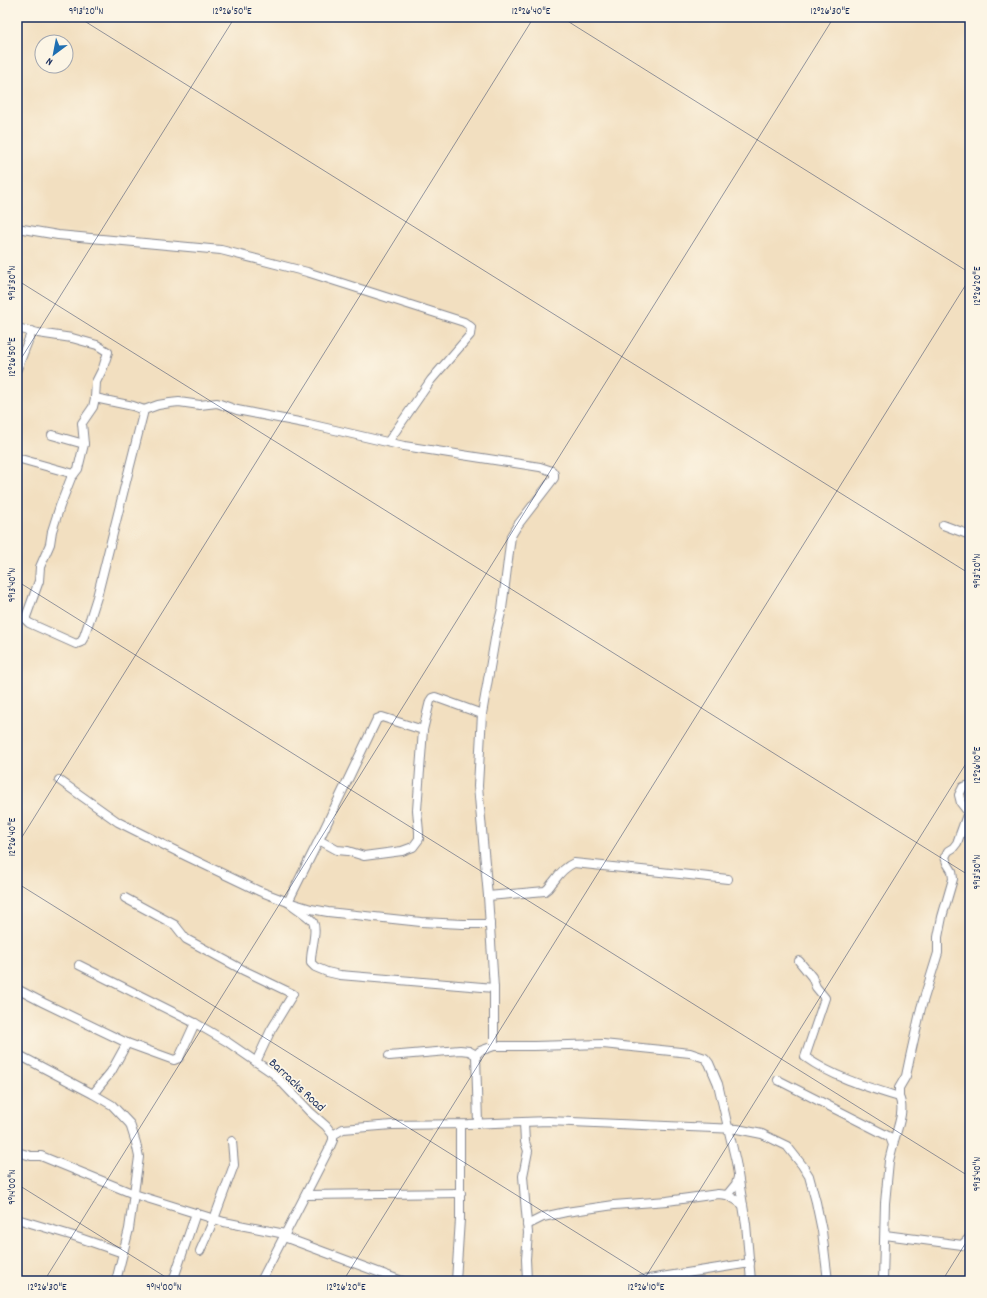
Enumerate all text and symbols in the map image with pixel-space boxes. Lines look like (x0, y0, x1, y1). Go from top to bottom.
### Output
text: 9°13'20"N (69, 5, 103, 19)
text: 12°26'50"E (212, 5, 252, 19)
text: 12°26'40"E (512, 5, 551, 19)
text: 12°26'30"E (811, 5, 850, 19)
north arrow (34, 34, 74, 74)
text: N (43, 52, 56, 69)
text: 9°13'30"N (6, 266, 20, 300)
text: 12°26'20"E (971, 266, 985, 305)
text: 12°26'50"E (6, 337, 20, 377)
text: 9°13'20"N (971, 554, 985, 588)
text: 9°13'40"N (6, 568, 20, 602)
text: 12°26'10"E (971, 746, 985, 783)
text: 12°26'40"E (6, 817, 20, 856)
text: 9°13'30"N (971, 855, 985, 889)
street label: Barracks Road (264, 1055, 329, 1117)
text: 9°13'40"N (971, 1157, 985, 1191)
text: 9°14'00"N (6, 1169, 20, 1205)
text: 12°26'30"E (28, 1281, 67, 1295)
text: 9°14'00"N (146, 1281, 182, 1295)
text: 12°26'20"E (327, 1281, 366, 1295)
text: 12°26'10"E (628, 1281, 665, 1295)

